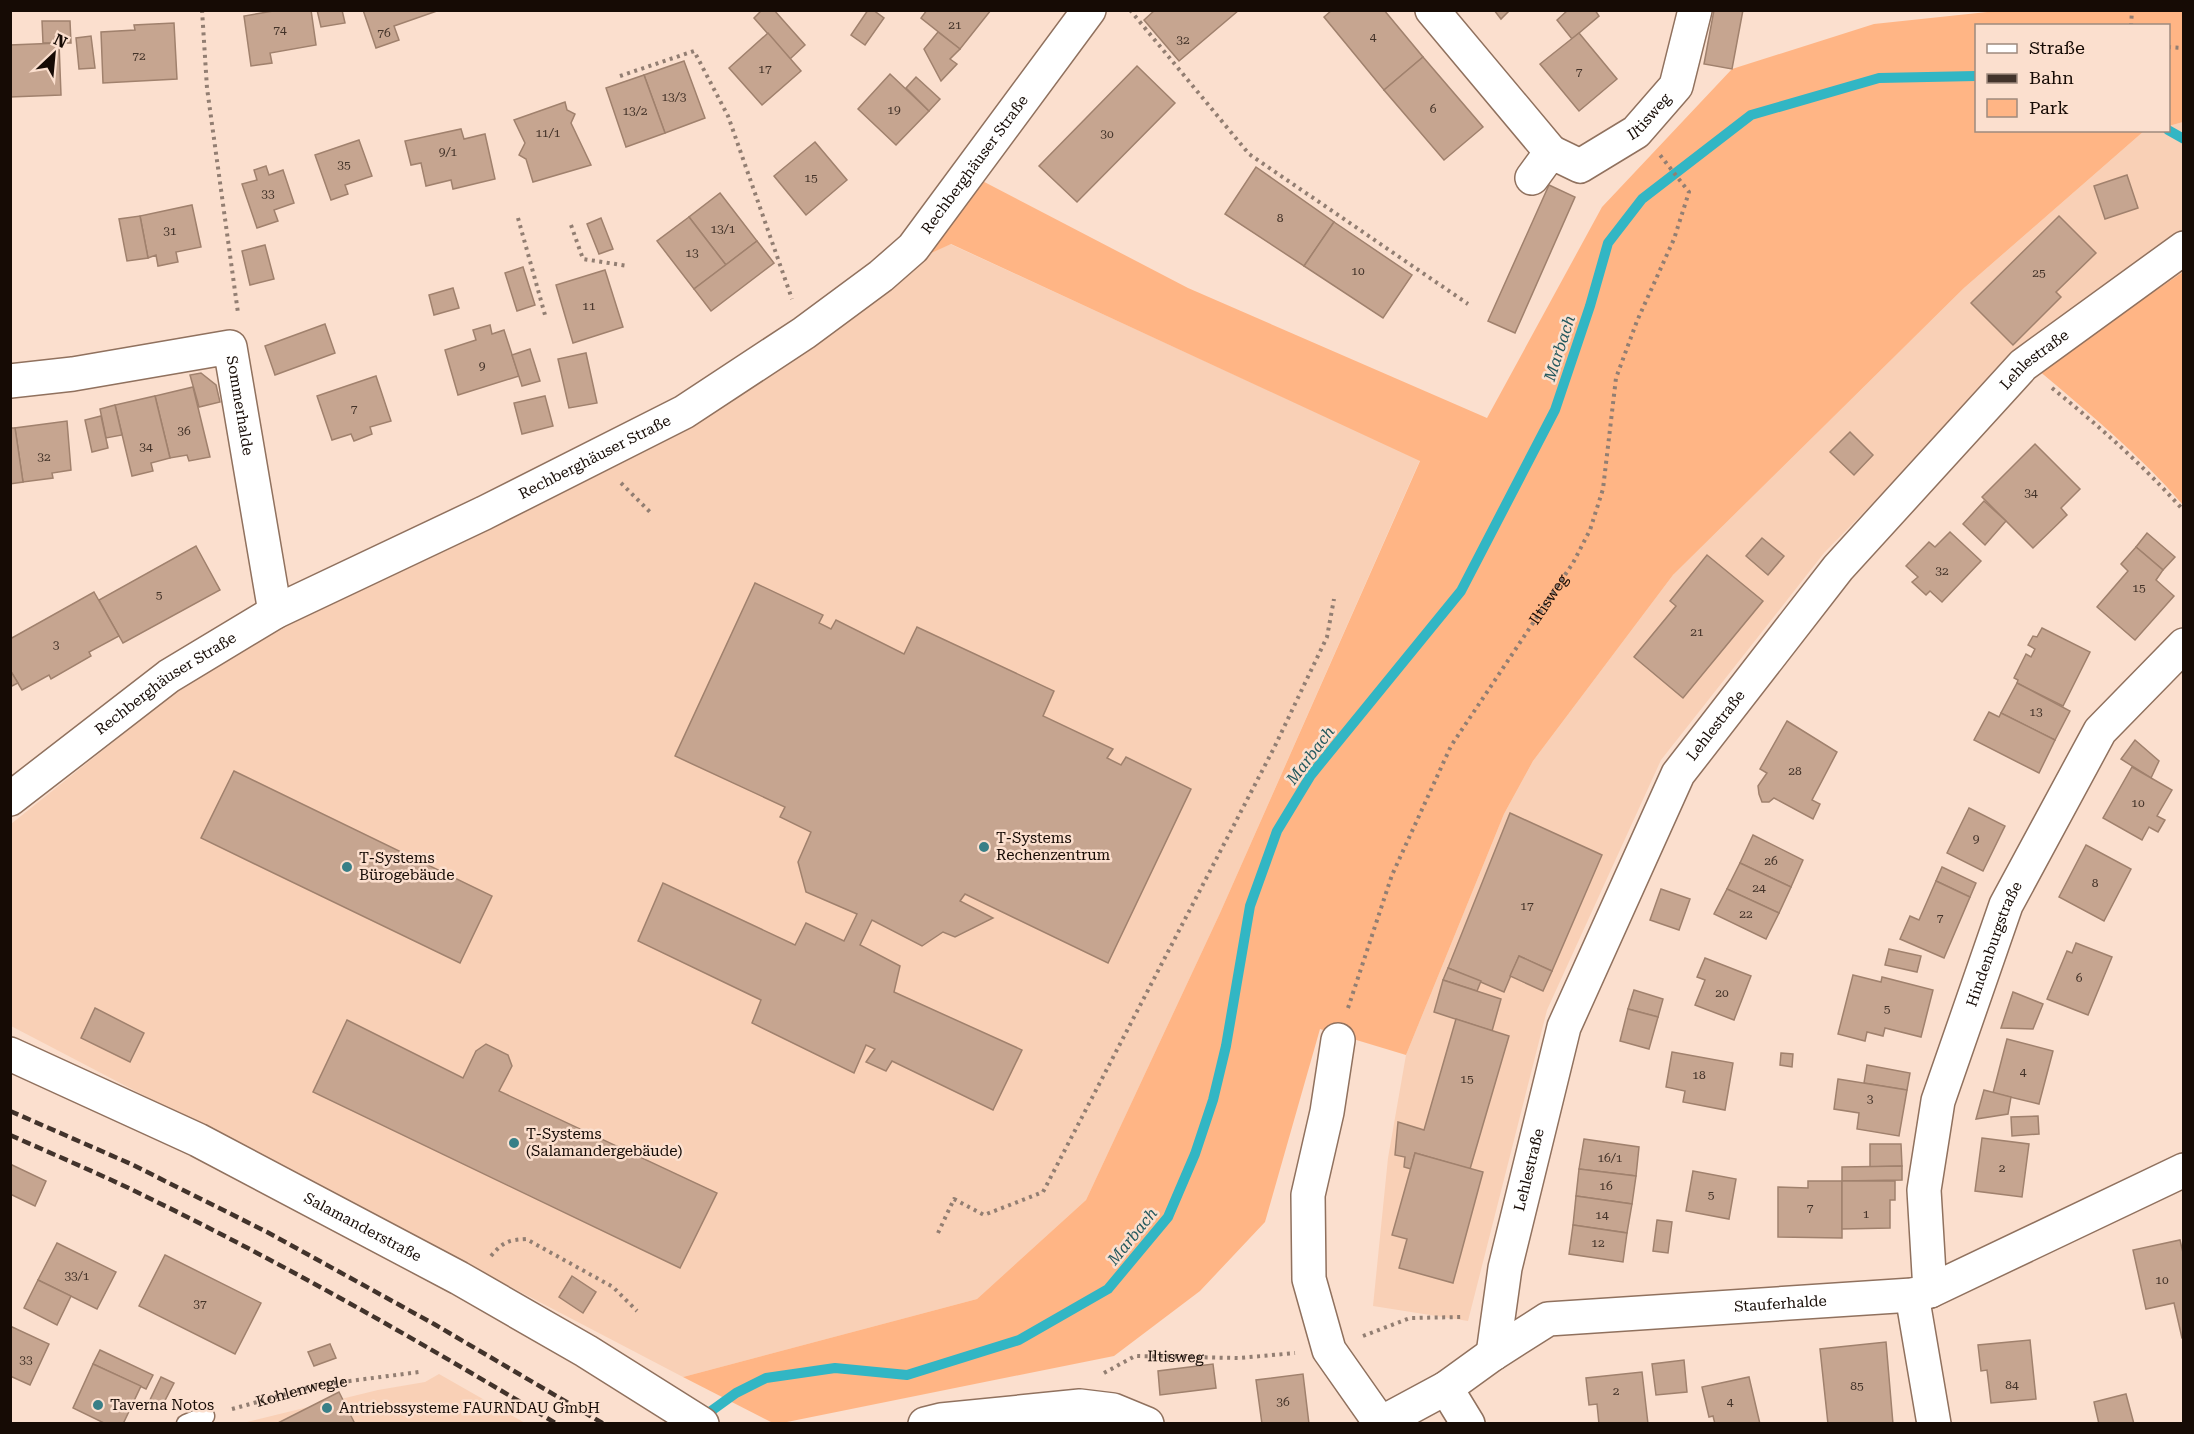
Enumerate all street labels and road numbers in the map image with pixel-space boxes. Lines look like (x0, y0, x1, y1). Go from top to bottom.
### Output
street label: Iltisweg (1624, 89, 1675, 144)
street label: Rechberghäuser Straße (918, 92, 1032, 237)
street label: Lehlestraße (1996, 326, 2072, 393)
street label: Sommerhalde (223, 354, 257, 457)
street label: Rechberghäuser Straße (516, 411, 674, 503)
street label: Iltisweg (1525, 571, 1572, 628)
street label: Rechberghäuser Straße (92, 629, 240, 739)
street label: Lehlestraße (1683, 687, 1749, 764)
street label: Hindenburgstraße (1962, 878, 2026, 1009)
street label: Lehlestraße (1510, 1127, 1548, 1213)
street label: Salamanderstraße (301, 1189, 425, 1266)
street label: Stauferhalde (1734, 1292, 1827, 1316)
street label: Iltisweg (1147, 1347, 1205, 1366)
street label: Kohlenwegle (254, 1372, 348, 1411)

